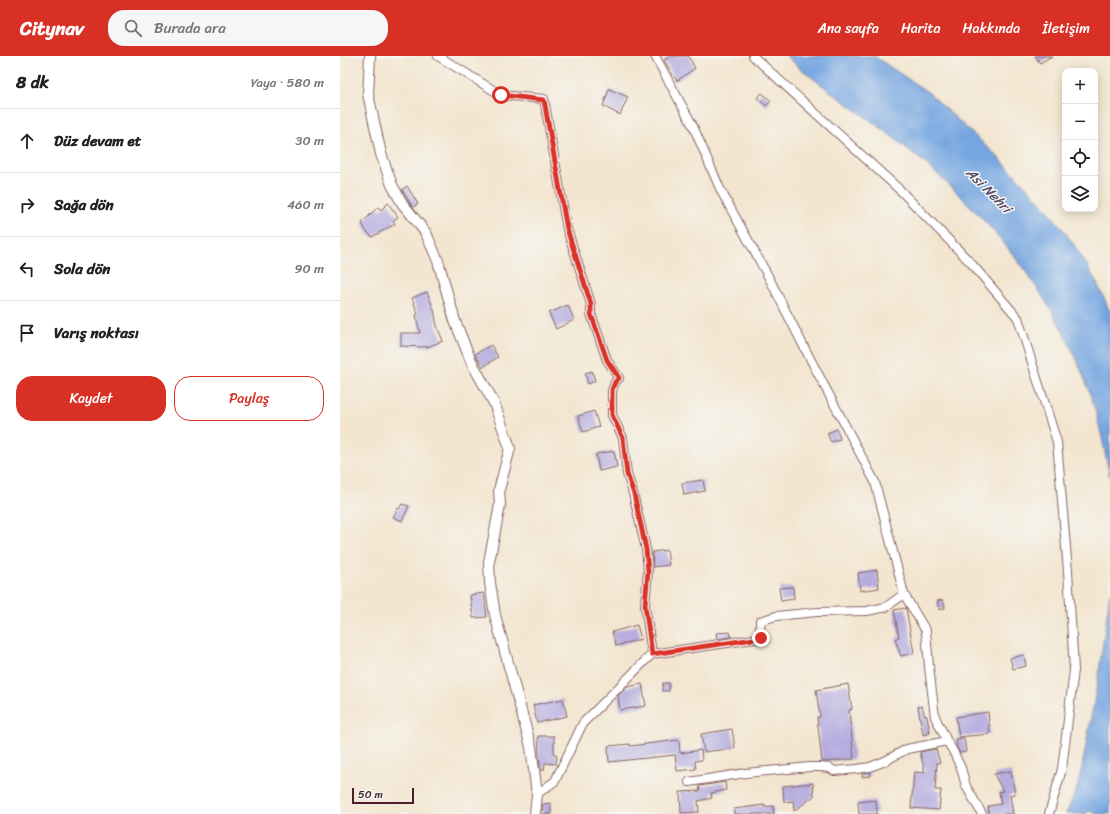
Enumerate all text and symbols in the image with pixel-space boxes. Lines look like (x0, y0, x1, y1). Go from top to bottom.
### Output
search box (108, 10, 388, 46)
text: Citynav (20, 12, 84, 45)
text: Burada ara (154, 15, 226, 41)
text: Ana sayfa (818, 16, 879, 41)
text: Harita (901, 16, 941, 41)
text: Hakkında (963, 16, 1020, 41)
text: İletişim (1042, 16, 1090, 41)
icon: search (122, 17, 144, 39)
text: 8 dk (16, 67, 49, 97)
map controls (1062, 68, 1098, 212)
button: + (1062, 68, 1098, 104)
text: Yaya · 580 m (251, 71, 324, 94)
route start (492, 86, 510, 104)
button: − (1062, 104, 1098, 140)
text: Düz devam et (54, 128, 141, 154)
text: 30 m (295, 129, 324, 152)
icon: ahead (16, 130, 38, 152)
button: locate (1062, 140, 1098, 176)
water label: Asi Nehri (959, 161, 1020, 222)
button: layers (1062, 176, 1098, 212)
text: Sağa dön (54, 192, 114, 218)
text: 460 m (287, 193, 324, 216)
icon: right (16, 194, 38, 216)
text: Sola dön (54, 256, 110, 282)
text: 90 m (294, 257, 324, 280)
icon: left (16, 258, 38, 280)
text: Varış noktası (54, 320, 139, 346)
icon: arrive (16, 322, 38, 344)
button: Kaydet (16, 376, 166, 421)
button: Paylaş (174, 376, 324, 421)
route end (752, 629, 770, 647)
text: 50 m (358, 785, 383, 804)
scale bar (352, 786, 414, 805)

